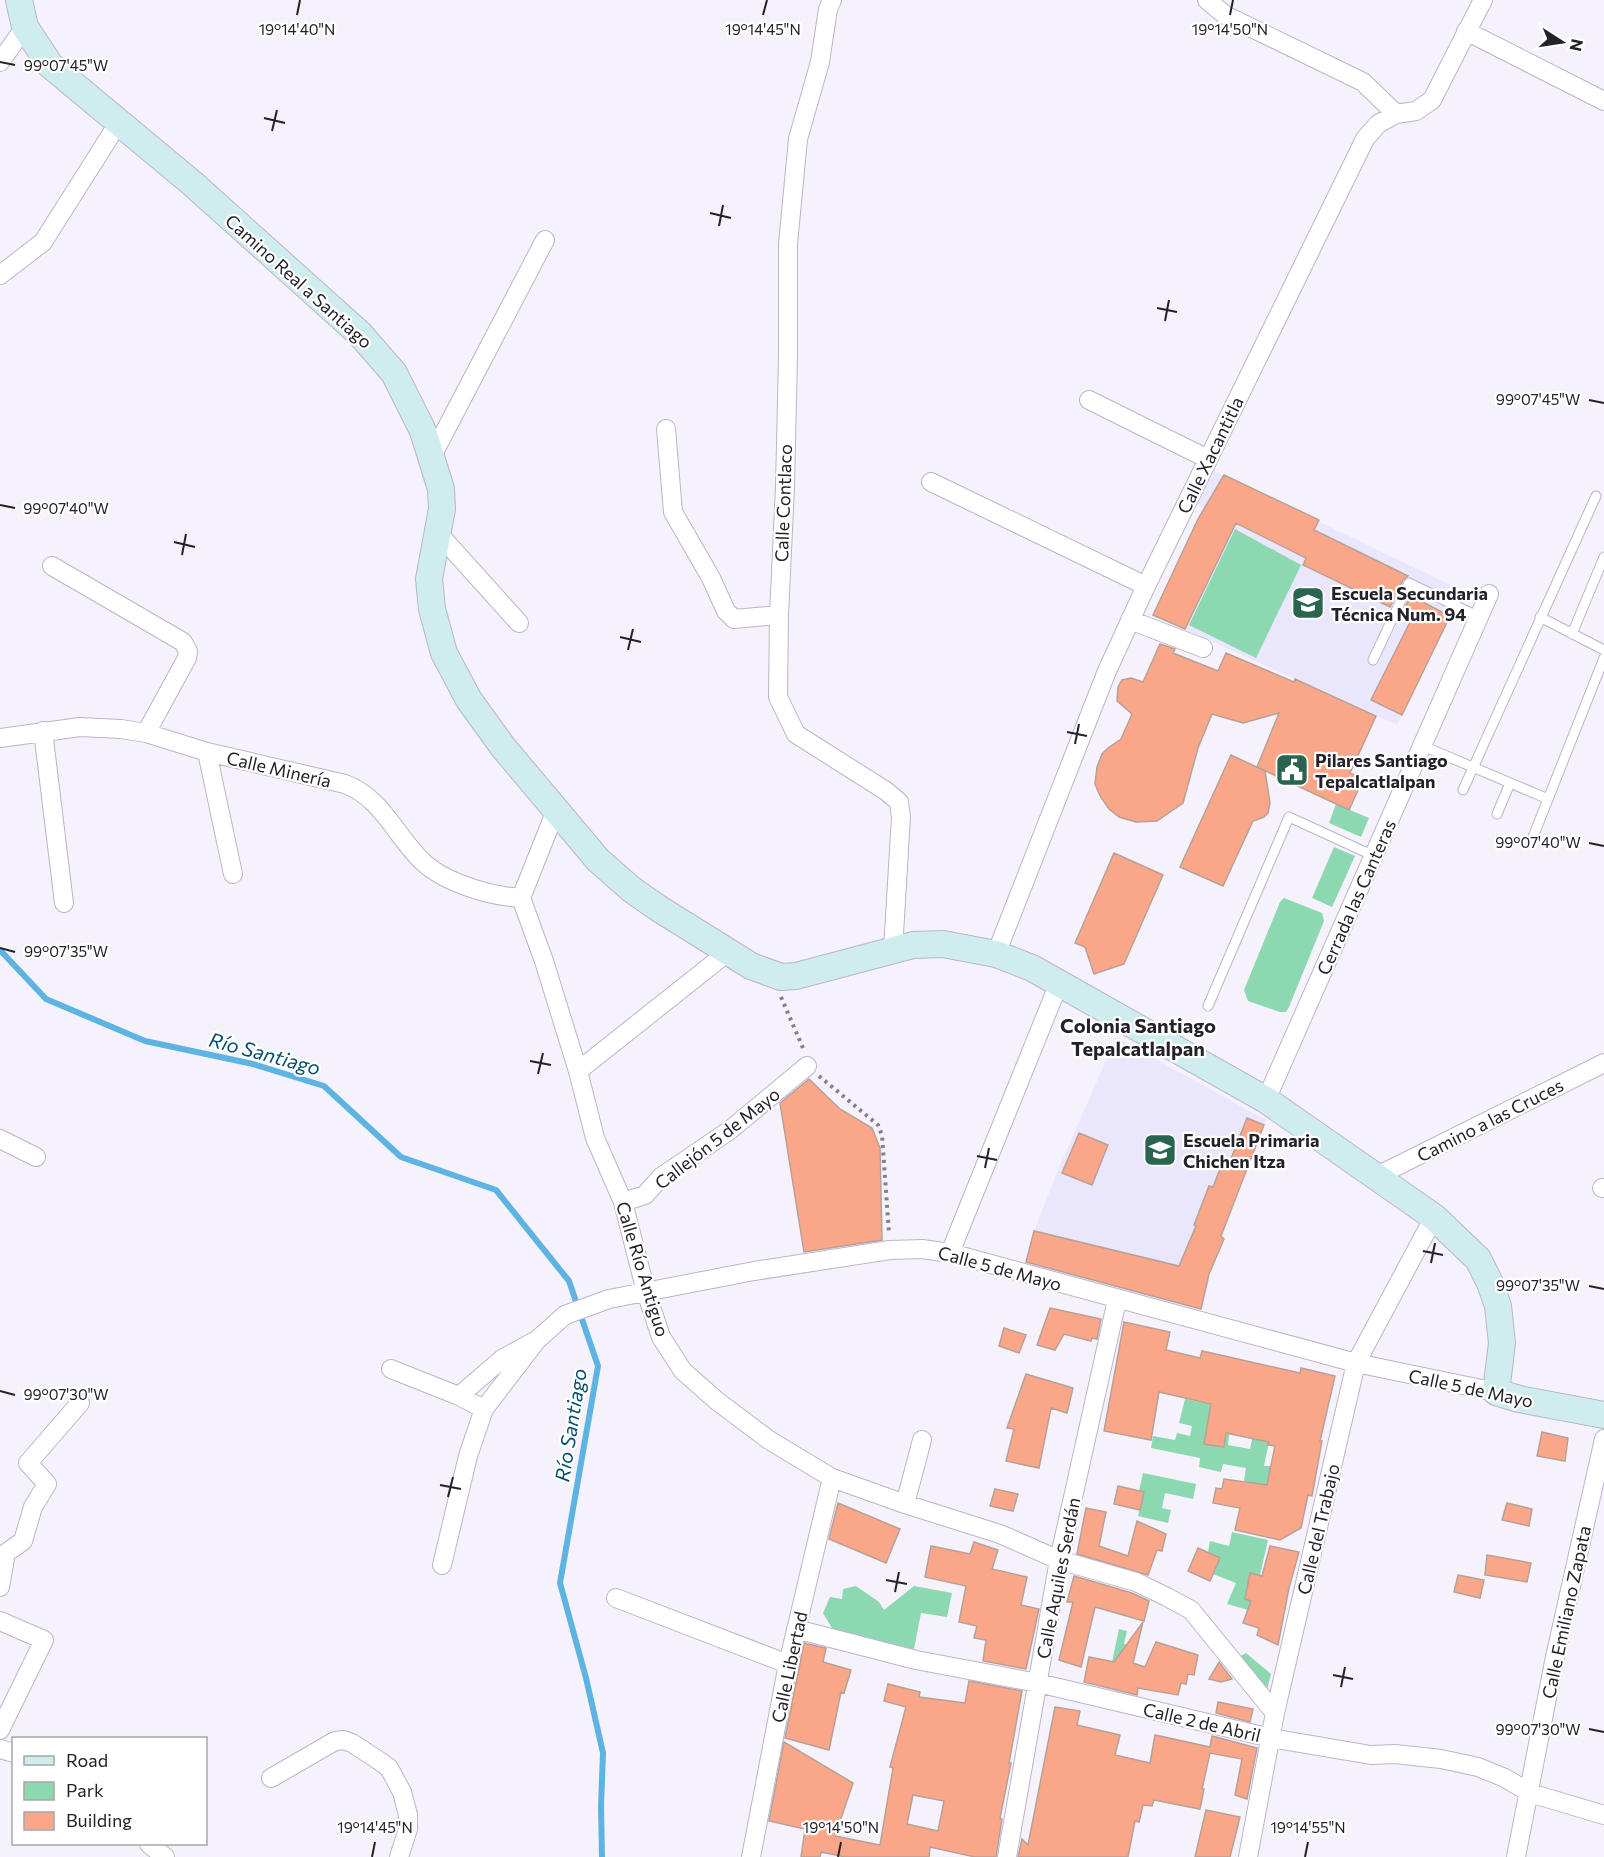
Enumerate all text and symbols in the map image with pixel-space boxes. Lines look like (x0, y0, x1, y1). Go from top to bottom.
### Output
north arrow (1532, 12, 1592, 72)
text: 19°14'40"N (259, 20, 335, 38)
text: 19°14'45"N (725, 20, 801, 38)
text: 19°14'50"N (1192, 20, 1268, 38)
text: N (1567, 37, 1588, 53)
text: 99°07'45"W (24, 56, 108, 74)
street label: Camino Real a Santiago (221, 209, 377, 353)
text: 99°07'45"W (1496, 390, 1580, 408)
street label: Calle Xacantitla (1172, 393, 1248, 517)
street label: Calle Contlaco (770, 444, 796, 562)
text: 99°07'40"W (23, 499, 109, 517)
place label: Escuela Secundaria Técnica Num. 94 (1331, 582, 1488, 625)
school or university icon: Escuela Secundaria Técnica Num. 94 (1290, 585, 1326, 621)
street label: Calle Minería (225, 746, 333, 792)
place label: Pilares Santiago Tepalcatlalpan (1315, 749, 1448, 792)
public building icon: Pilares Santiago Tepalcatlalpan (1274, 752, 1310, 788)
street label: Cerrada las Canteras (1312, 816, 1400, 978)
text: 99°07'40"W (1495, 833, 1581, 851)
text: 99°07'35"W (24, 942, 108, 960)
district label: Colonia Santiago Tepalcatlalpan (1060, 1013, 1216, 1060)
water label: Río Santiago (207, 1027, 323, 1079)
street label: Camino a las Cruces (1413, 1074, 1567, 1166)
street label: Callejón 5 de Mayo (650, 1082, 784, 1194)
place label: Escuela Primaria Chichen Itza (1183, 1129, 1320, 1172)
school or university icon: Escuela Primaria Chichen Itza (1142, 1132, 1178, 1168)
street label: Calle Río Antiguo (612, 1199, 674, 1339)
street label: Calle 5 de Mayo (936, 1241, 1064, 1295)
text: 99°07'35"W (1496, 1276, 1580, 1294)
street label: Calle 5 de Mayo (1407, 1364, 1535, 1412)
water label: Río Santiago (549, 1367, 591, 1483)
text: 99°07'30"W (23, 1385, 109, 1403)
street label: Calle del Trabajo (1292, 1461, 1344, 1597)
street label: Calle Aquiles Serdán (1032, 1496, 1084, 1660)
street label: Calle Emiliano Zapata (1537, 1523, 1595, 1701)
street label: Calle Libertad (766, 1609, 812, 1725)
street label: Calle 2 de Abril (1141, 1698, 1263, 1746)
text: 99°07'30"W (1495, 1720, 1581, 1738)
legend (12, 1737, 207, 1845)
text: Road (66, 1749, 108, 1771)
text: Park (66, 1779, 104, 1801)
text: Building (66, 1809, 132, 1831)
text: 19°14'45"N (337, 1818, 413, 1836)
text: 19°14'50"N (803, 1818, 879, 1836)
text: 19°14'55"N (1270, 1818, 1346, 1836)

